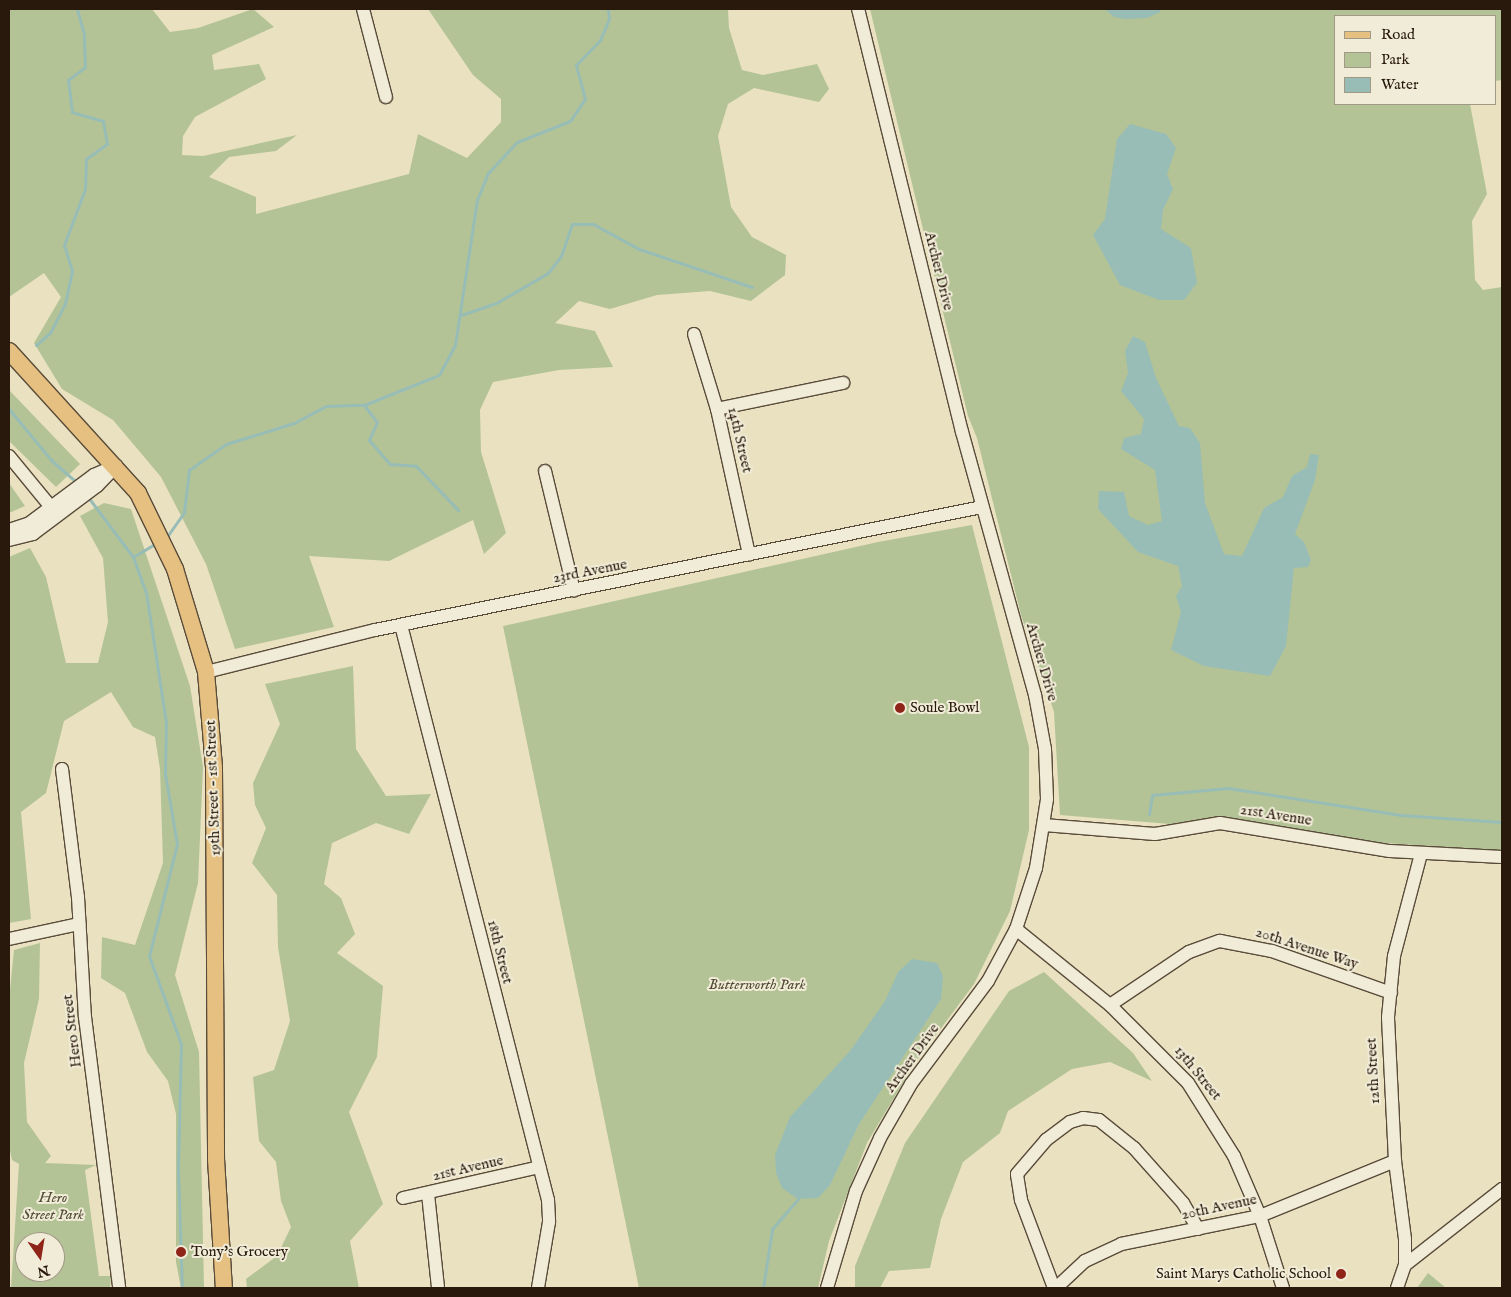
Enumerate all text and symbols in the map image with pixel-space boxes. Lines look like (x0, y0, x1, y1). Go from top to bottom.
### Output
legend (1334, 15, 1496, 105)
text: Road (1381, 25, 1415, 44)
text: Park (1381, 50, 1410, 69)
text: Water (1381, 75, 1418, 94)
street label: Archer Drive (921, 230, 957, 312)
street label: 14th Street (724, 406, 756, 474)
street label: 23rd Avenue (551, 555, 629, 587)
street label: Archer Drive (1022, 621, 1062, 703)
place label: Soule Bowl (910, 699, 979, 717)
marker: Soule Bowl (894, 702, 906, 714)
street label: 19th Street - 1st Street (202, 720, 224, 856)
street label: 21st Avenue (1239, 800, 1313, 830)
street label: 18th Street (483, 918, 517, 986)
street label: 20th Avenue Way (1253, 923, 1361, 973)
park label: Butterworth Park (709, 976, 805, 994)
street label: Hero Street (59, 993, 85, 1069)
street label: Archer Drive (881, 1020, 943, 1096)
street label: 12th Street (1362, 1037, 1384, 1105)
street label: 13th Street (1171, 1042, 1225, 1104)
street label: 21st Avenue (431, 1151, 505, 1185)
park label: Hero Street Park (22, 1188, 84, 1223)
street label: 20th Avenue (1180, 1190, 1258, 1224)
north arrow (15, 1232, 65, 1282)
place label: Tony's Grocery (191, 1243, 288, 1261)
marker: Tony's Grocery (175, 1246, 187, 1258)
text: N (35, 1261, 51, 1281)
place label: Saint Marys Catholic School (1156, 1265, 1331, 1283)
marker: Saint Marys Catholic School (1335, 1268, 1347, 1280)

